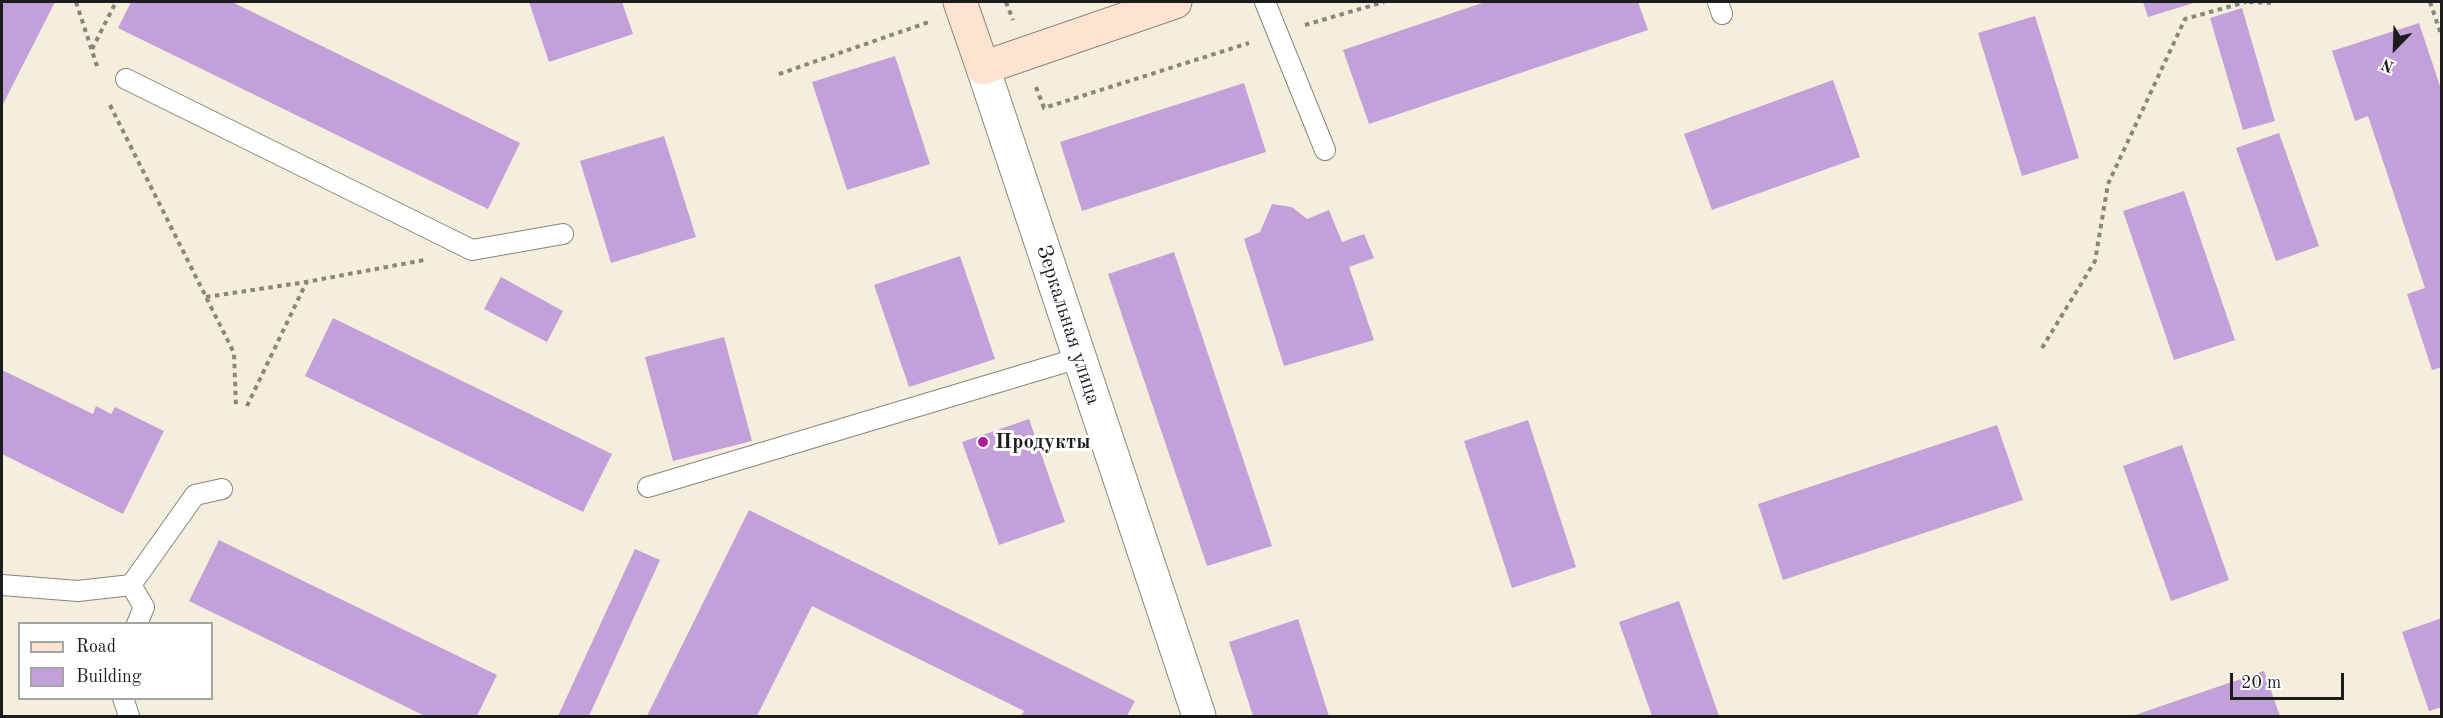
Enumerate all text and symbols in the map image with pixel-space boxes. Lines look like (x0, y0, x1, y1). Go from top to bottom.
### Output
north arrow (2365, 18, 2425, 78)
text: N (2379, 55, 2397, 74)
street label: Зеркальная улица (1030, 242, 1106, 408)
place label: Продукты (995, 429, 1091, 455)
marker: Продукты (976, 435, 990, 449)
legend (18, 622, 213, 700)
text: Road (76, 638, 116, 656)
scale bar (2233, 661, 2347, 699)
text: Building (76, 668, 141, 686)
text: 20 m (2241, 674, 2281, 692)

